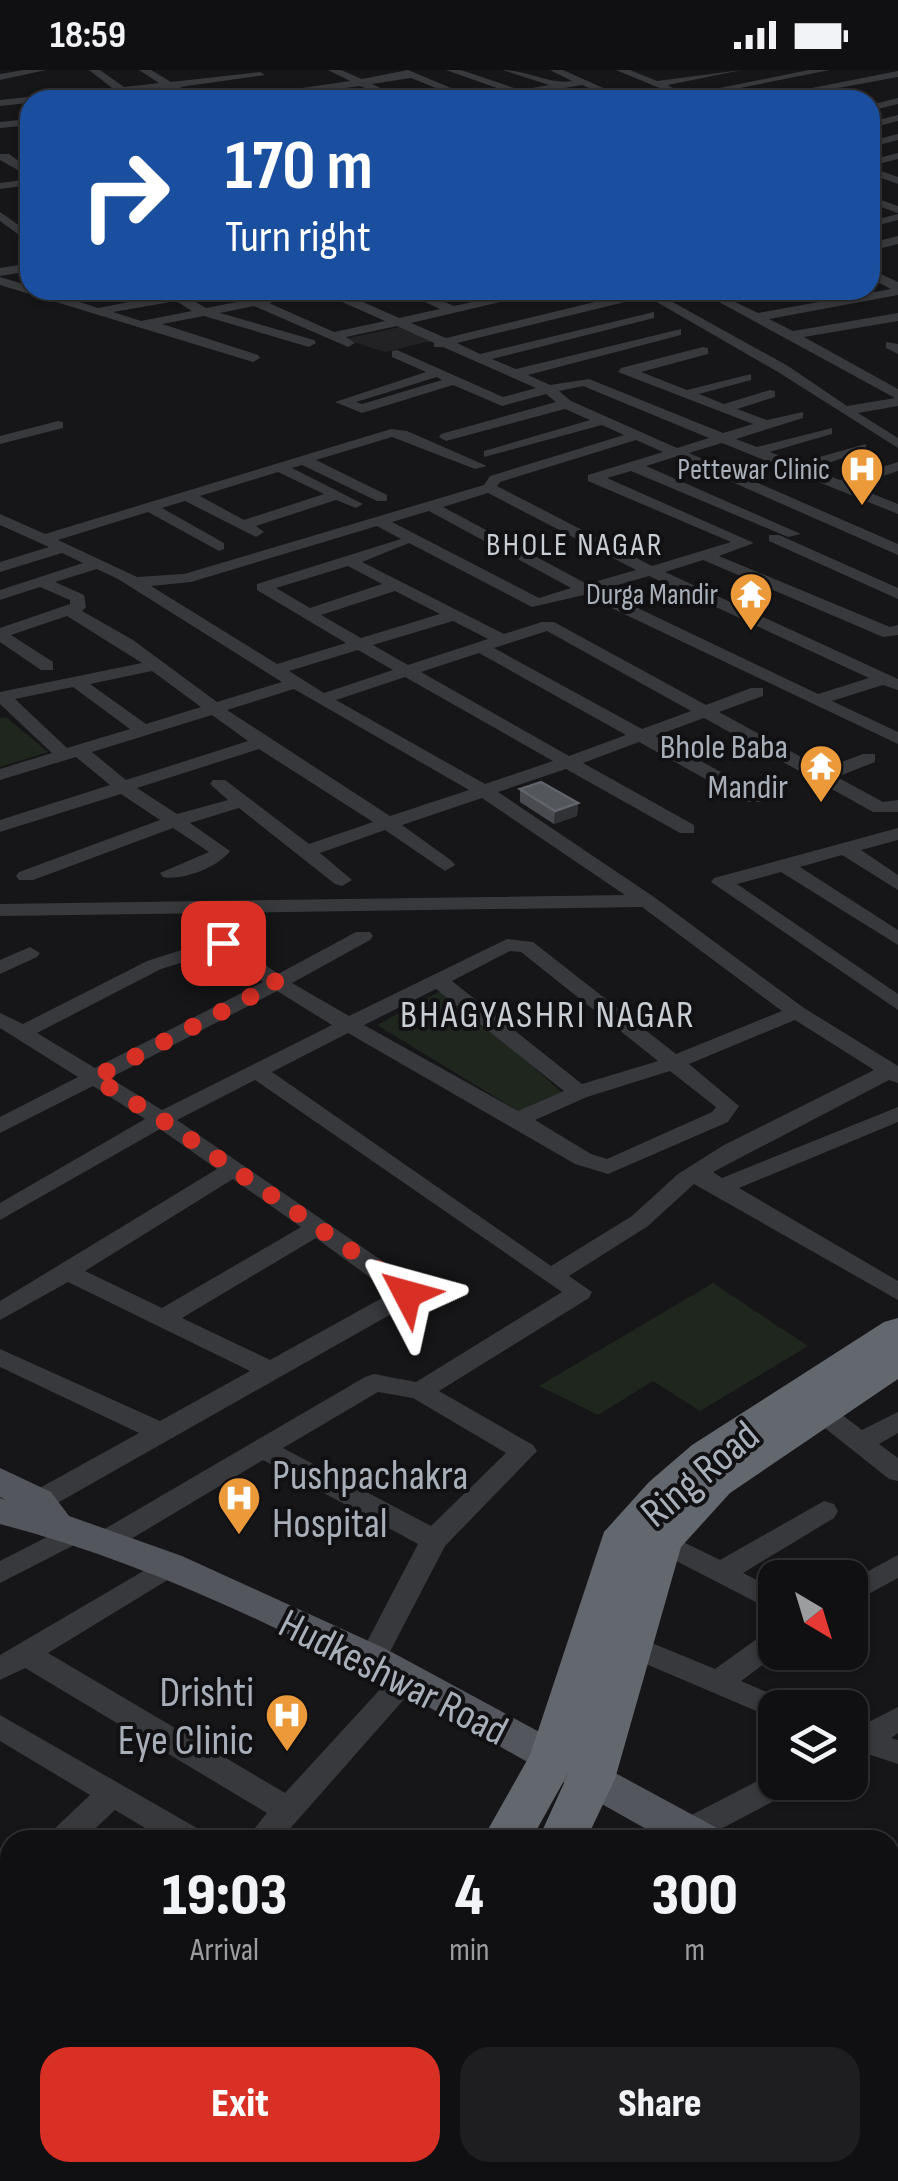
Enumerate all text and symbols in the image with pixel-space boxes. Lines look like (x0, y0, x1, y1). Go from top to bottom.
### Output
text: 18:59 (50, 13, 126, 58)
text: 170 m (225, 125, 373, 209)
icon: right (60, 130, 190, 260)
text: Turn right (225, 210, 371, 265)
hospital icon: Pettewar Clinic (839, 446, 885, 507)
place label: Pettewar Clinic (677, 452, 830, 488)
district label: BHOLE NAGAR (486, 526, 664, 565)
temple icon: Durga Mandir (728, 571, 774, 632)
place label: Durga Mandir (586, 577, 718, 613)
place label: Bhole Baba Mandir (660, 726, 788, 809)
temple icon: Bhole Baba Mandir (798, 743, 844, 804)
pin (181, 901, 266, 986)
icon: arrive (196, 916, 251, 971)
district label: BHAGYASHRI NAGAR (400, 993, 696, 1038)
position arrow (355, 1242, 459, 1346)
street label: Ring Road (631, 1411, 770, 1539)
place label: Pushpachakra Hospital (272, 1451, 468, 1550)
hospital icon: Pushpachakra Hospital (216, 1475, 262, 1536)
north arrow (758, 1560, 868, 1670)
map controls (758, 1560, 868, 1800)
street label: Hudkeshwar Road (270, 1599, 516, 1758)
place label: Drishti Eye Clinic (118, 1668, 254, 1767)
button: layers (758, 1690, 868, 1800)
hospital icon: Drishti Eye Clinic (264, 1692, 310, 1753)
text: 19:03 (162, 1860, 287, 1932)
text: 4 (455, 1860, 484, 1932)
text: 300 (652, 1860, 738, 1932)
text: Arrival (190, 1931, 259, 1970)
text: min (449, 1931, 490, 1970)
text: m (684, 1931, 705, 1970)
button: Exit (40, 2047, 440, 2162)
button: Share (460, 2047, 860, 2162)

